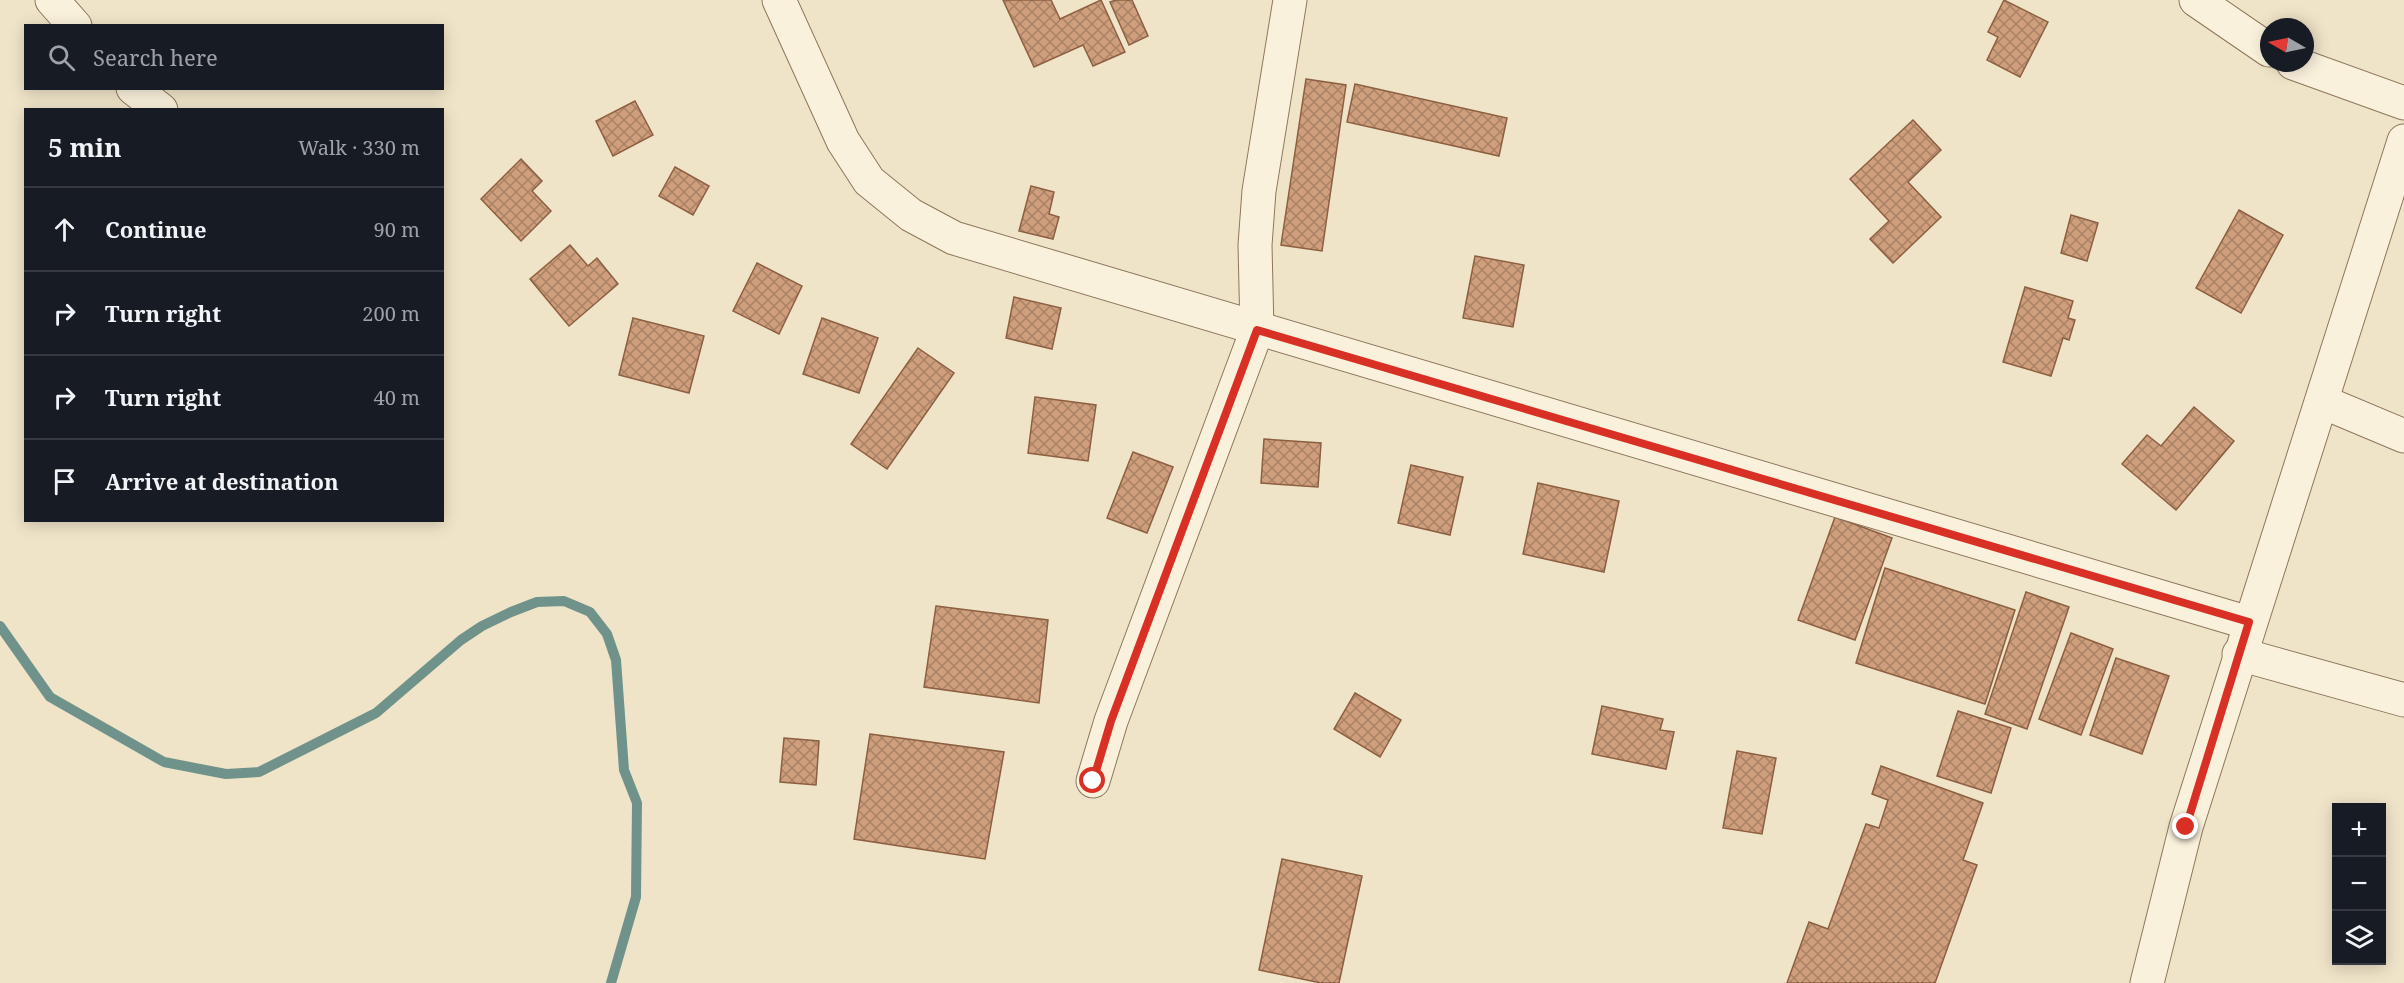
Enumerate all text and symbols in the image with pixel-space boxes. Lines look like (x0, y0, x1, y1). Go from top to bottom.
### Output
north arrow (2260, 18, 2314, 72)
search box (24, 24, 444, 90)
icon: search (45, 41, 78, 74)
text: Search here (93, 42, 218, 72)
text: 5 min (48, 129, 122, 165)
text: Walk · 330 m (298, 134, 420, 161)
icon: ahead (48, 213, 81, 246)
text: Continue (105, 214, 207, 244)
text: 90 m (374, 216, 420, 243)
icon: right (48, 297, 81, 330)
text: Turn right (105, 298, 221, 328)
text: 200 m (362, 300, 420, 327)
icon: right (48, 381, 81, 414)
text: Turn right (105, 382, 221, 412)
text: 40 m (374, 384, 420, 411)
icon: arrive (48, 465, 81, 498)
text: Arrive at destination (105, 466, 339, 496)
route start (1079, 767, 1105, 793)
map controls (2332, 803, 2386, 965)
button: + (2332, 803, 2386, 857)
route end (2172, 813, 2198, 839)
button: − (2332, 857, 2386, 911)
button: layers (2332, 911, 2386, 965)

